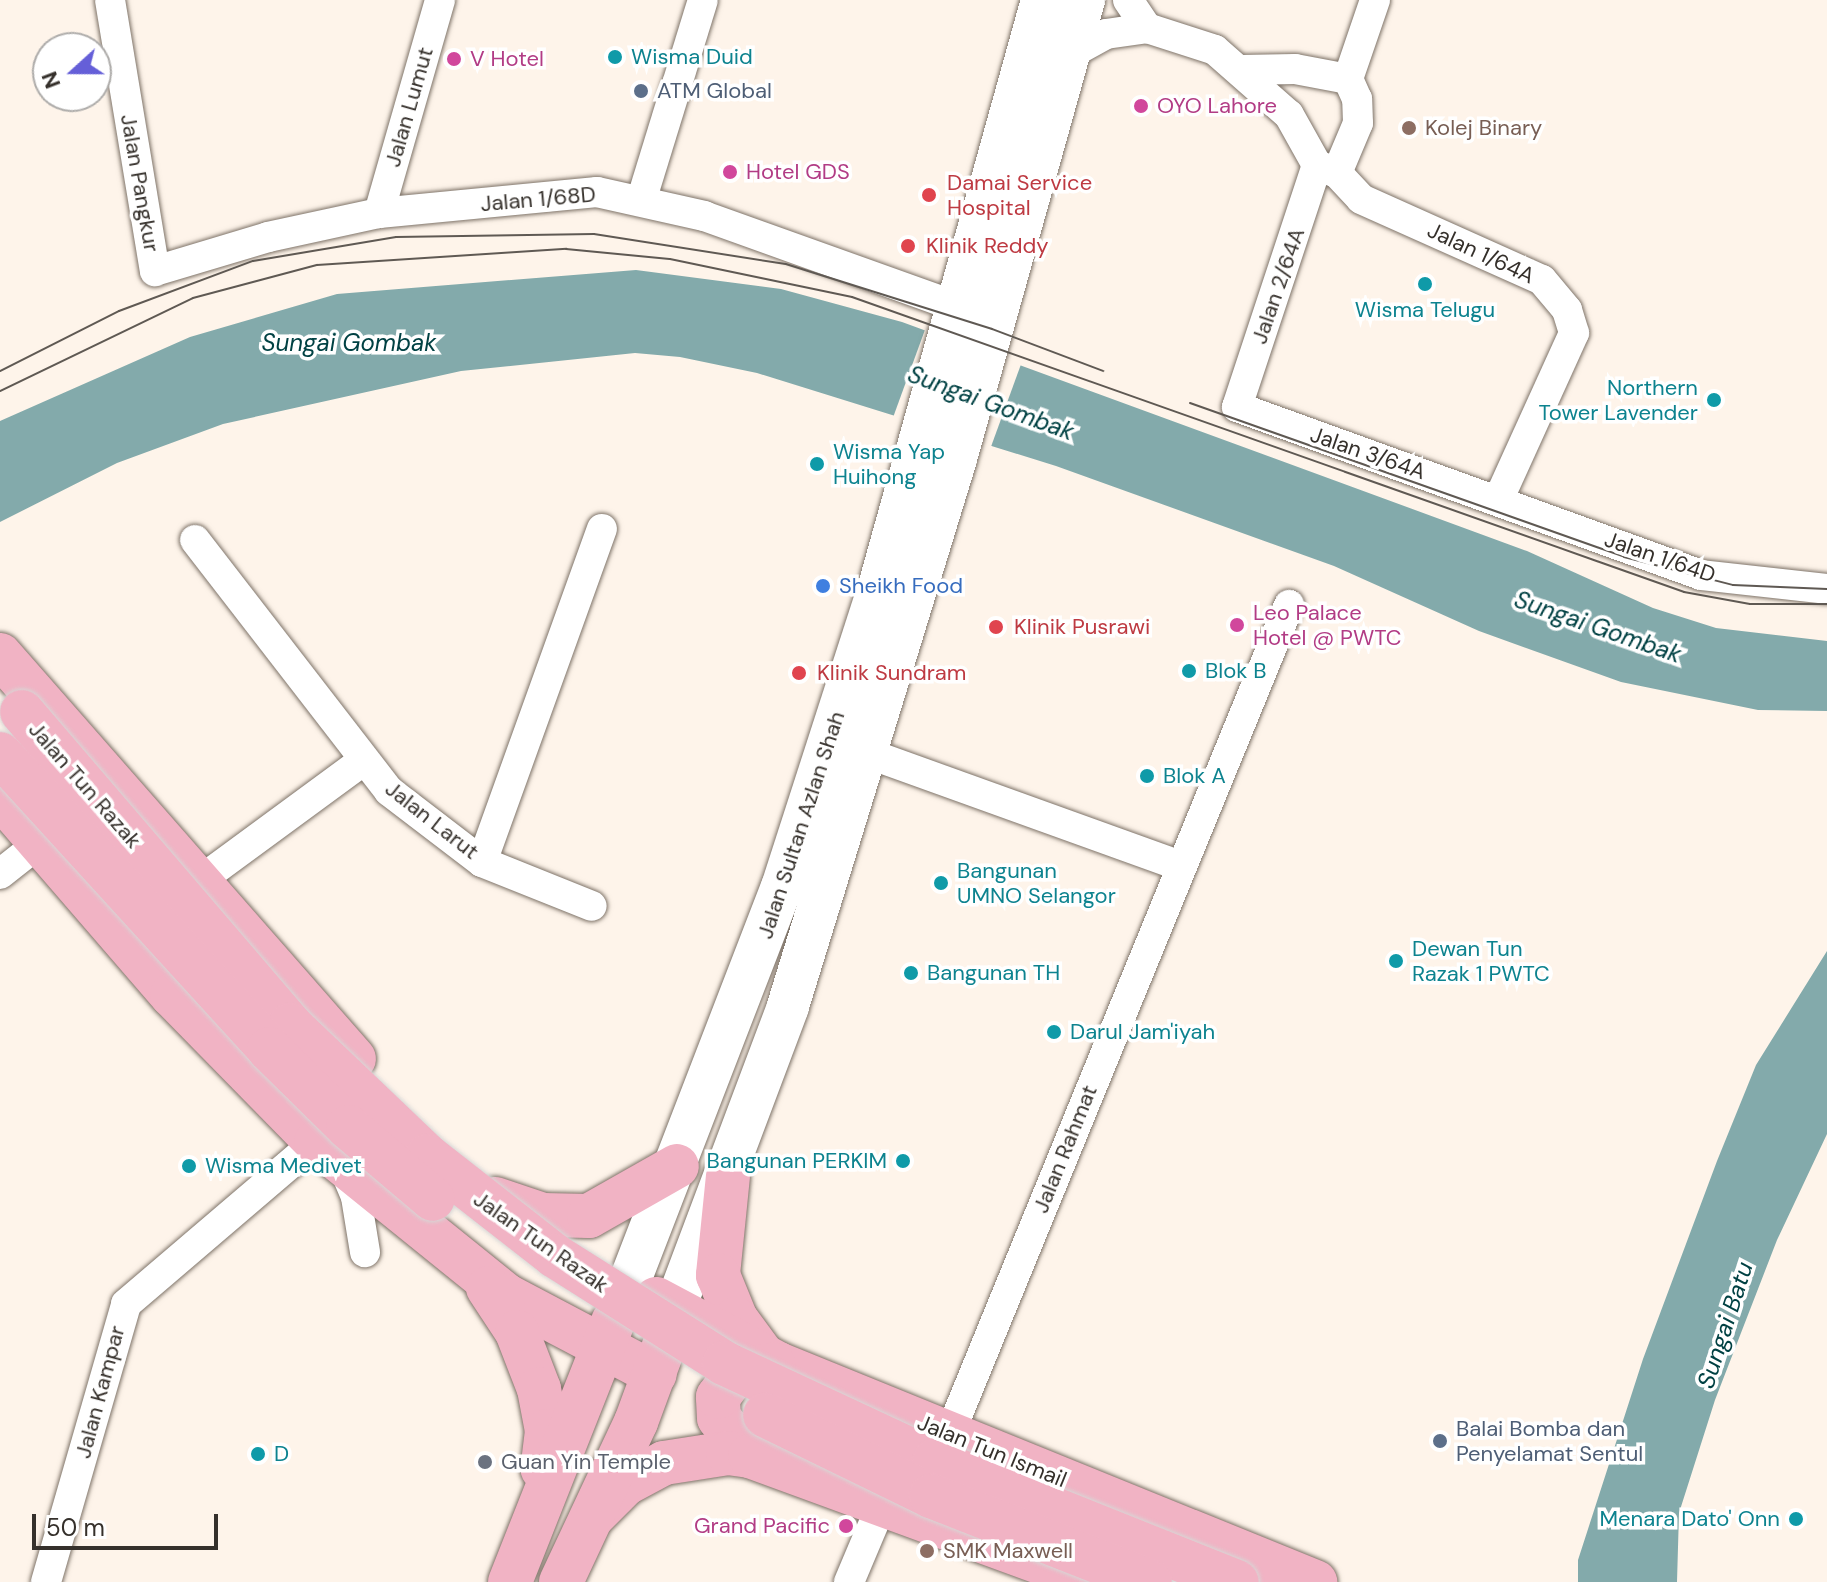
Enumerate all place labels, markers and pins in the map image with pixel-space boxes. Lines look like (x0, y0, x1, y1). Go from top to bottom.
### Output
place label: Wisma Duid (631, 44, 753, 70)
place label: V Hotel (470, 46, 544, 72)
marker: Wisma Duid (606, 48, 624, 66)
marker: V Hotel (445, 50, 463, 68)
place label: ATM Global (657, 78, 772, 104)
marker: ATM Global (632, 82, 650, 100)
place label: OYO Lahore (1157, 93, 1277, 119)
marker: OYO Lahore (1132, 97, 1150, 115)
place label: Kolej Binary (1425, 115, 1542, 141)
marker: Kolej Binary (1400, 119, 1418, 137)
place label: Hotel GDS (746, 159, 850, 185)
marker: Hotel GDS (721, 163, 739, 181)
place label: Damai Service Hospital (947, 169, 1092, 220)
marker: Damai Service Hospital (918, 184, 940, 206)
place label: Klinik Reddy (926, 233, 1049, 259)
marker: Klinik Reddy (897, 235, 919, 257)
marker: Wisma Telugu (1416, 275, 1434, 293)
place label: Wisma Telugu (1355, 297, 1495, 323)
place label: Northern Tower Lavender (1538, 374, 1698, 426)
marker: Northern Tower Lavender (1705, 391, 1723, 409)
place label: Wisma Yap Huihong (833, 438, 945, 490)
marker: Wisma Yap Huihong (808, 455, 826, 473)
place label: Sheikh Food (839, 573, 963, 599)
marker: Sheikh Food (814, 577, 832, 595)
place label: Leo Palace Hotel @ PWTC (1253, 599, 1401, 650)
place label: Klinik Pusrawi (1014, 614, 1150, 640)
marker: Klinik Pusrawi (985, 616, 1007, 638)
marker: Leo Palace Hotel @ PWTC (1228, 616, 1246, 634)
place label: Blok B (1205, 658, 1266, 684)
place label: Klinik Sundram (817, 660, 966, 686)
marker: Klinik Sundram (788, 662, 810, 684)
marker: Blok B (1180, 662, 1198, 680)
place label: Blok A (1163, 763, 1226, 789)
marker: Blok A (1138, 767, 1156, 785)
place label: Bangunan UMNO Selangor (957, 857, 1116, 908)
marker: Bangunan UMNO Selangor (932, 874, 950, 892)
place label: Dewan Tun Razak 1 PWTC (1412, 935, 1550, 986)
marker: Dewan Tun Razak 1 PWTC (1387, 952, 1405, 970)
place label: Bangunan TH (927, 960, 1060, 986)
marker: Bangunan TH (902, 964, 920, 982)
place label: Darul Jam'iyah (1070, 1019, 1215, 1045)
marker: Darul Jam'iyah (1045, 1023, 1063, 1041)
place label: Bangunan PERKIM (706, 1148, 887, 1174)
marker: Bangunan PERKIM (894, 1152, 912, 1170)
place label: Wisma Medivet (205, 1153, 362, 1179)
marker: Wisma Medivet (180, 1157, 198, 1175)
place label: Balai Bomba dan Penyelamat Sentul (1456, 1415, 1643, 1466)
marker: Balai Bomba dan Penyelamat Sentul (1431, 1432, 1449, 1450)
place label: D (274, 1441, 289, 1467)
marker: D (249, 1445, 267, 1463)
place label: Guan Yin Temple (501, 1449, 671, 1475)
marker: Guan Yin Temple (476, 1453, 494, 1471)
place label: Menara Dato' Onn (1600, 1506, 1780, 1532)
marker: Menara Dato' Onn (1787, 1510, 1805, 1528)
place label: Grand Pacific (694, 1513, 830, 1539)
marker: Grand Pacific (837, 1517, 855, 1535)
place label: SMK Maxwell (943, 1538, 1073, 1564)
marker: SMK Maxwell (918, 1542, 936, 1560)

